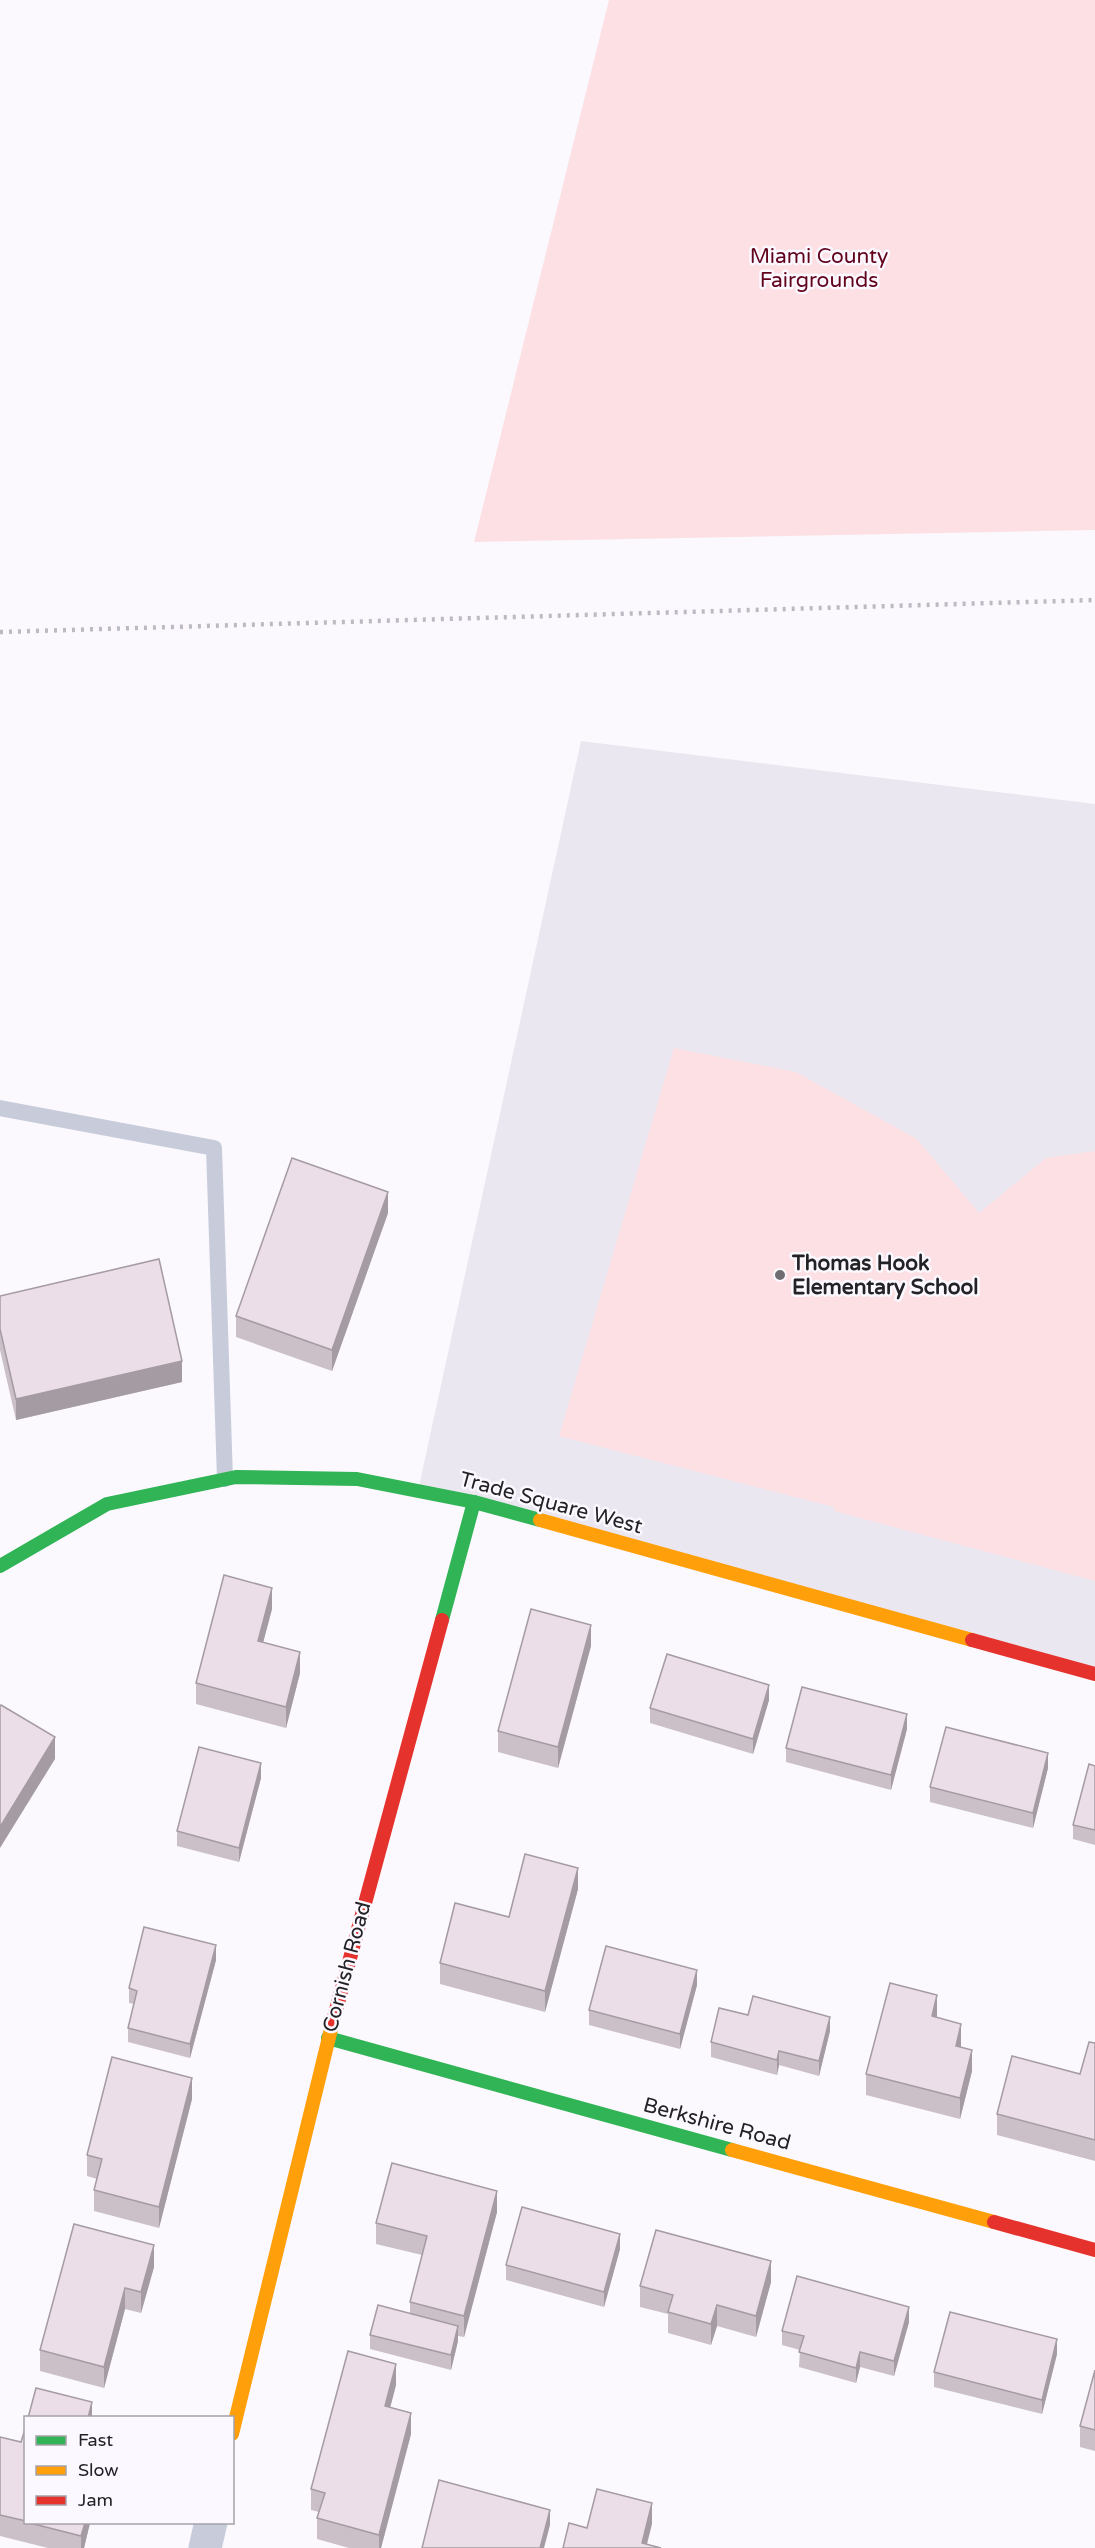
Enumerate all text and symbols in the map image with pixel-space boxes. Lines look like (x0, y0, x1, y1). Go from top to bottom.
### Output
park label: Miami County Fairgrounds (750, 244, 888, 293)
place label: Thomas Hook Elementary School (791, 1251, 979, 1300)
marker: Thomas Hook Elementary School (773, 1268, 787, 1282)
street label: Trade Square West (457, 1467, 645, 1539)
street label: Cornish Road (318, 1899, 376, 2035)
street label: Berkshire Road (641, 2092, 793, 2156)
legend (24, 2416, 234, 2524)
text: Fast (78, 2429, 113, 2451)
text: Slow (78, 2459, 119, 2481)
text: Jam (78, 2489, 113, 2511)

